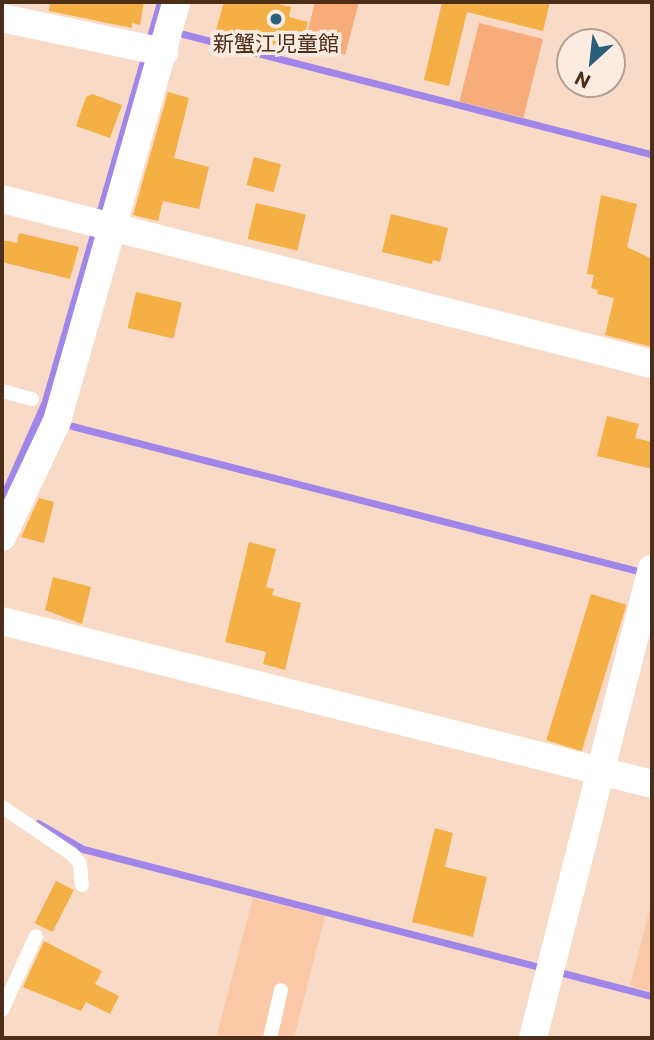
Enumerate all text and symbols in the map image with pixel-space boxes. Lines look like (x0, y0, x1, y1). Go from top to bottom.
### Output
marker: 新蟹江児童館 (268, 11, 284, 27)
north arrow (556, 28, 626, 98)
place label: 新蟹江児童館 (213, 30, 339, 56)
text: N (571, 67, 594, 94)

